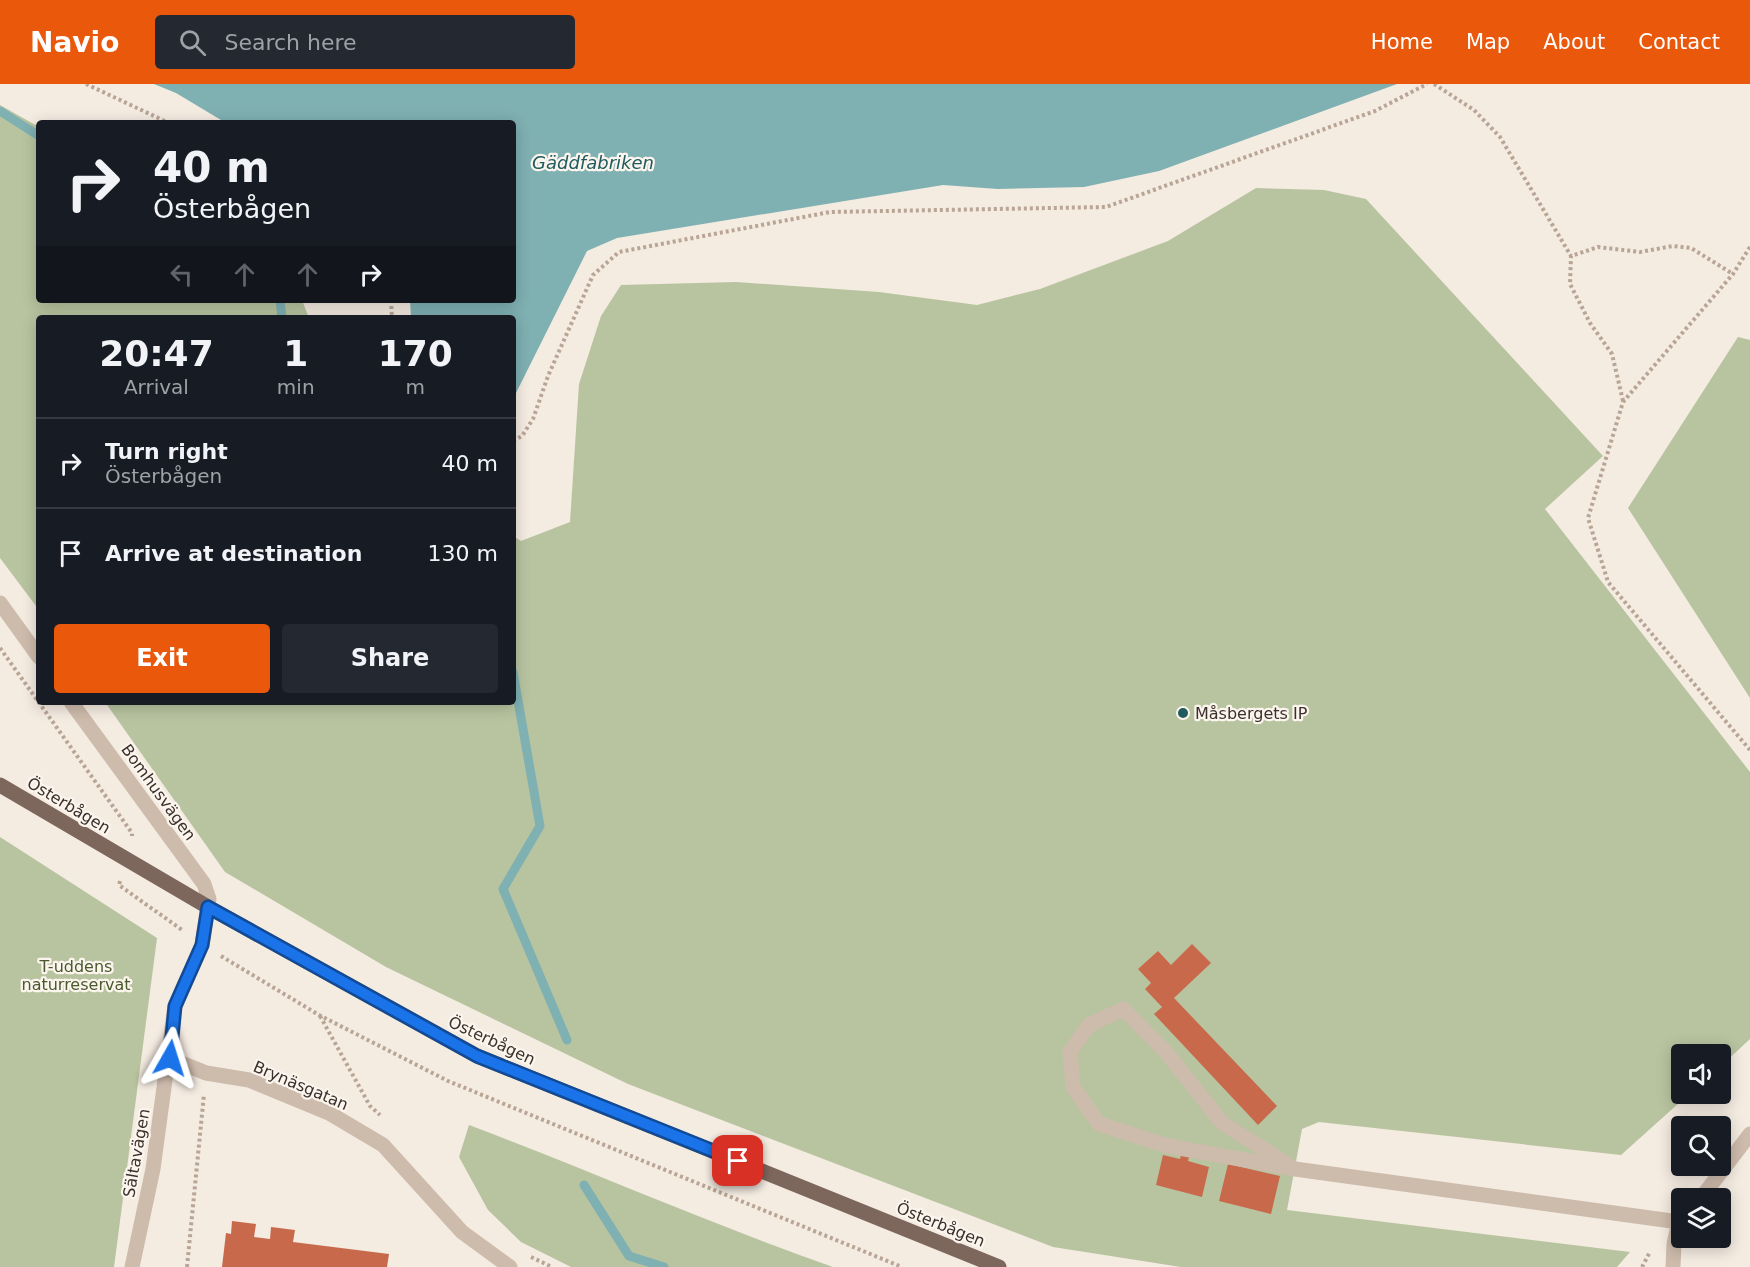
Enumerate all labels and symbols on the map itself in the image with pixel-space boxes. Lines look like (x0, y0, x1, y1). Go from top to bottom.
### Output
water label: Gäddfabriken (532, 152, 654, 173)
place label: Måsbergets IP (1195, 704, 1308, 723)
marker: Måsbergets IP (1176, 706, 1190, 720)
street label: Bomhusvägen (117, 740, 200, 844)
street label: Österbågen (24, 773, 114, 838)
park label: T-uddens naturreservat (21, 957, 131, 994)
street label: Österbågen (445, 1012, 538, 1069)
position arrow (138, 1026, 202, 1090)
street label: Brynäsgatan (250, 1057, 351, 1114)
street label: Sältavägen (119, 1107, 154, 1199)
pin (712, 1135, 763, 1186)
street label: Österbågen (894, 1198, 988, 1251)

